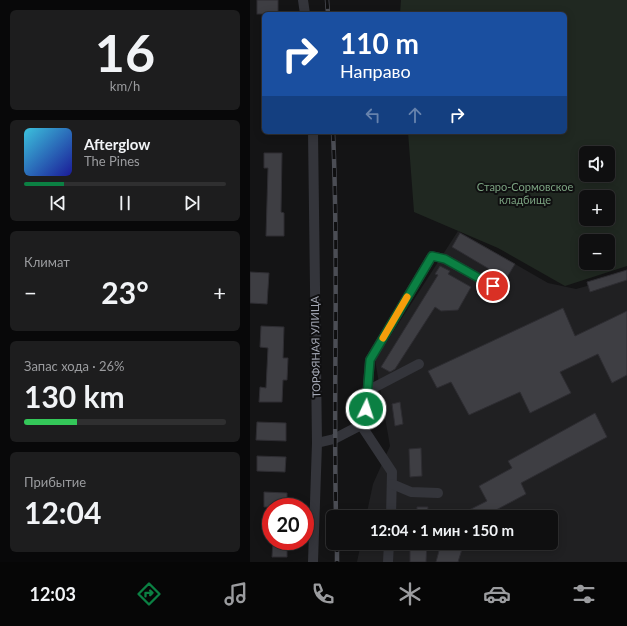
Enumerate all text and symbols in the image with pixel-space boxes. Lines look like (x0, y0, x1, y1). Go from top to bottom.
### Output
text: 16 (95, 21, 155, 83)
text: 110 m (340, 26, 419, 60)
icon: right (274, 28, 326, 80)
text: Направо (340, 60, 411, 82)
text: km/h (110, 78, 140, 94)
icon: left (362, 104, 384, 126)
icon: ahead (404, 104, 426, 126)
icon: right (446, 104, 468, 126)
text: Afterglow (84, 135, 150, 153)
map controls (579, 146, 615, 270)
button: sound (579, 146, 615, 182)
text: The Pines (84, 153, 140, 169)
park label: Старо-Сормовское кладбище (477, 180, 573, 206)
button: + (579, 190, 615, 226)
icon: previous (47, 192, 69, 214)
icon: pause (114, 192, 136, 214)
icon: next (181, 192, 203, 214)
button: − (579, 234, 615, 270)
text: Климат (24, 254, 70, 270)
pin (476, 269, 510, 303)
text: 23° (101, 274, 149, 310)
icon: arrive (482, 275, 504, 297)
text: − (24, 279, 37, 306)
text: + (213, 279, 226, 306)
street label: ТОРФЯНАЯ УЛИЦА (308, 295, 322, 398)
text: Запас хода · 26% (24, 358, 125, 374)
text: 130 km (24, 378, 125, 414)
position arrow (345, 388, 387, 430)
text: Прибытие (24, 474, 86, 490)
text: 12:04 (24, 494, 101, 530)
speed limit sign: 20 (262, 498, 314, 550)
text: 12:04 · 1 мин · 150 m (370, 521, 514, 539)
icon: directions (135, 580, 163, 608)
icon: music (222, 580, 250, 608)
icon: phone (309, 580, 337, 608)
icon: climate (396, 580, 424, 608)
icon: car (483, 580, 511, 608)
icon: filters (570, 580, 598, 608)
text: 12:03 (29, 583, 76, 605)

